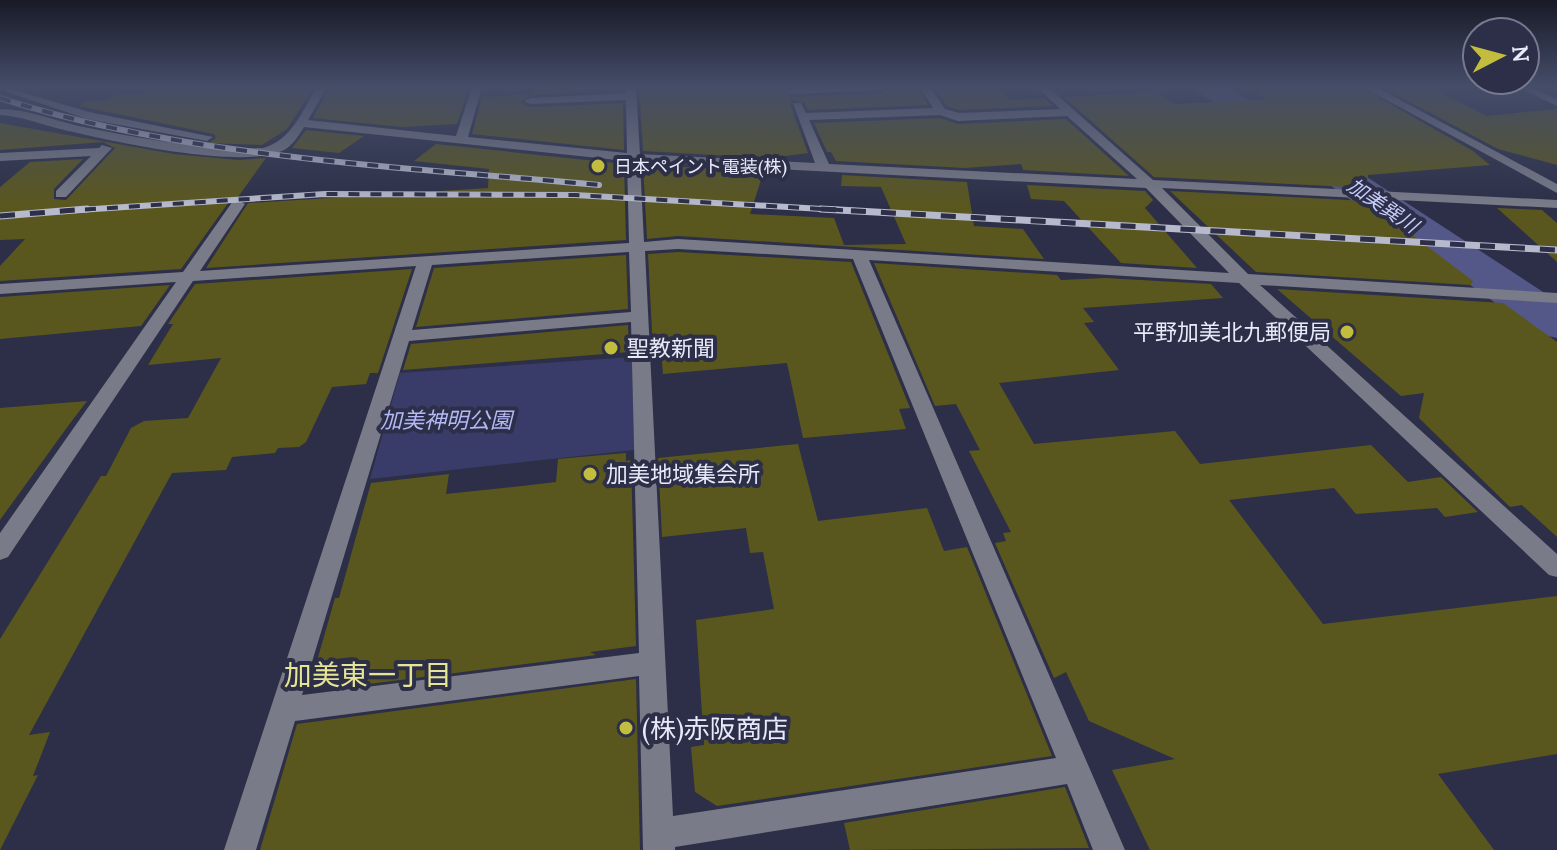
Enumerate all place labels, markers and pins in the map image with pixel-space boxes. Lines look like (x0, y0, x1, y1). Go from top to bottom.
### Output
place label: 日本ペイント電装(株) (614, 155, 787, 178)
marker: 日本ペイント電装(株) (589, 157, 607, 175)
place label: 平野加美北九郵便局 (1133, 318, 1331, 346)
marker: 平野加美北九郵便局 (1338, 323, 1356, 341)
place label: 聖教新聞 (627, 334, 715, 362)
marker: 聖教新聞 (602, 339, 620, 357)
place label: 加美地域集会所 (606, 460, 760, 488)
marker: 加美地域集会所 (581, 465, 599, 483)
place label: (株)赤阪商店 (642, 712, 788, 746)
marker: (株)赤阪商店 (617, 719, 635, 737)

